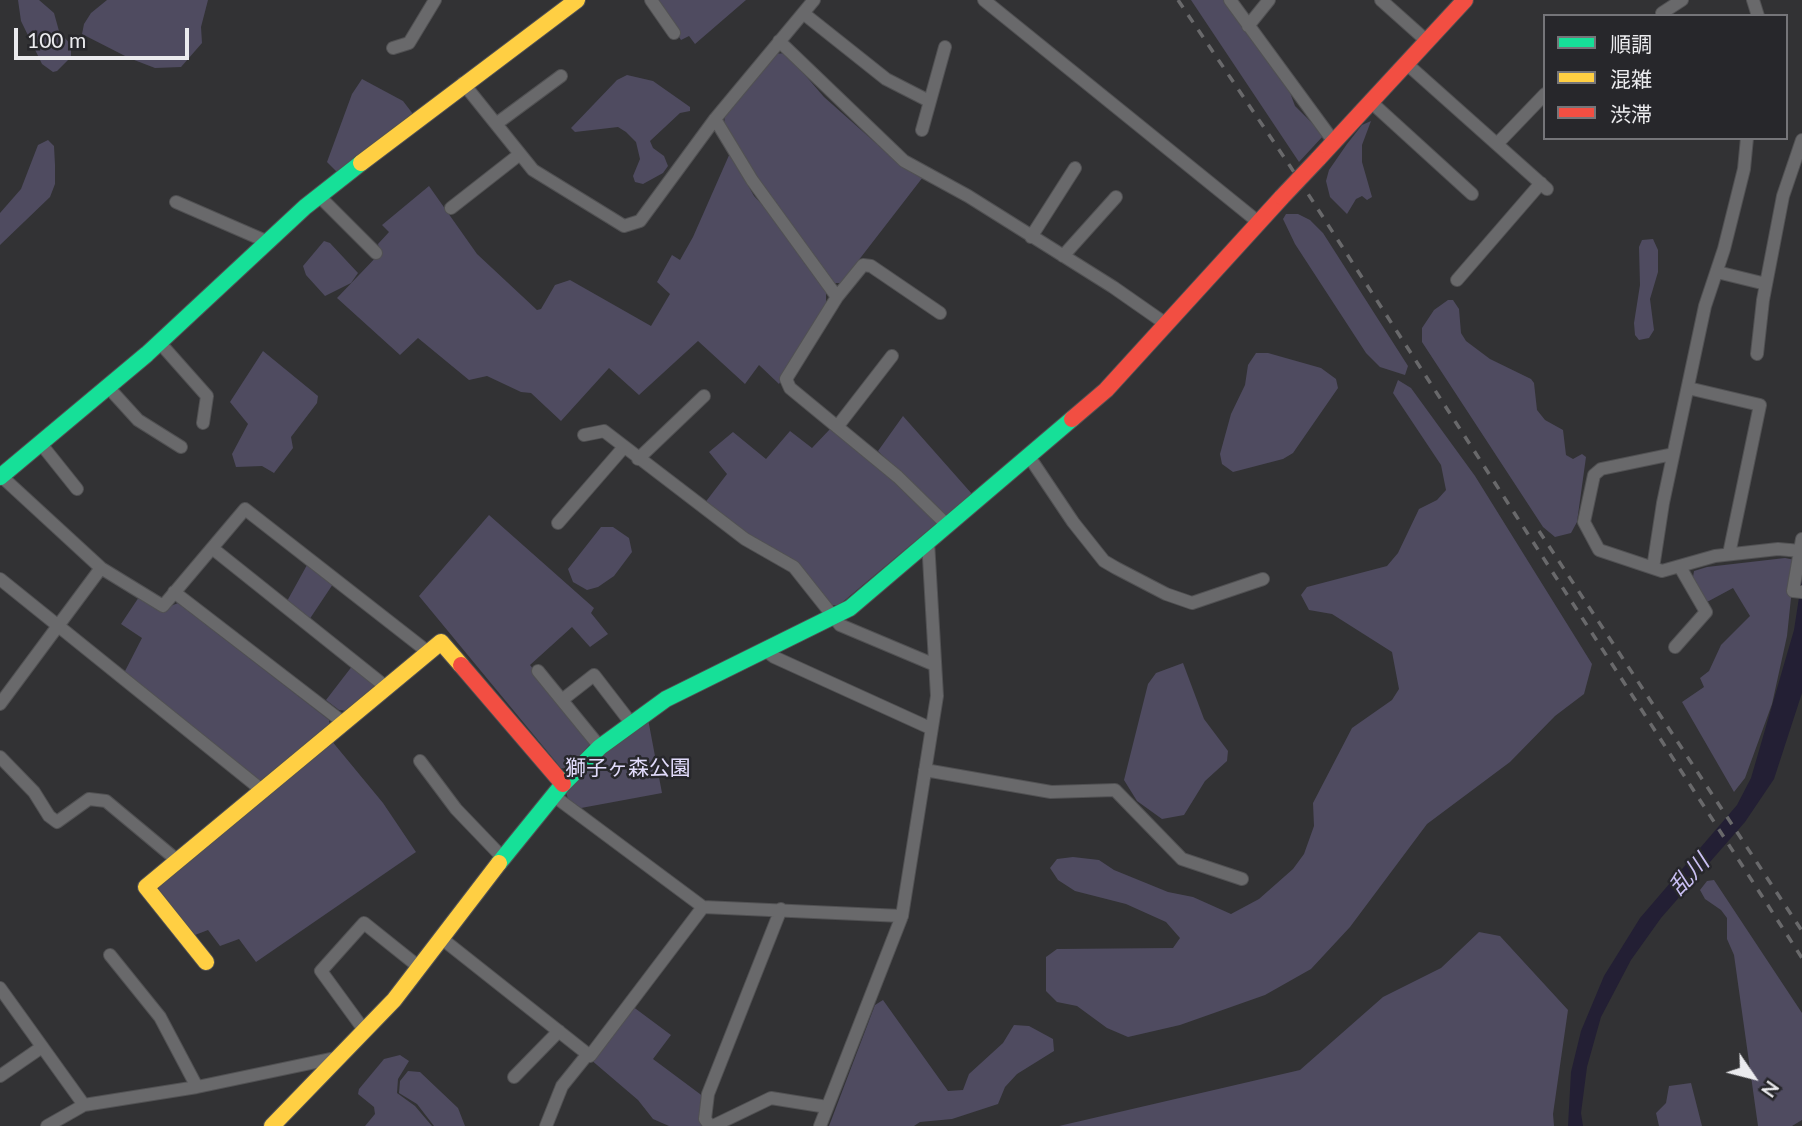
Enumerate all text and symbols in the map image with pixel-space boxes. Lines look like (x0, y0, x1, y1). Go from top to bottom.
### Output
scale bar (18, 14, 192, 58)
legend (1543, 14, 1788, 140)
text: 100 m (27, 27, 86, 52)
text: 順調 (1610, 31, 1652, 56)
text: 混雑 (1610, 66, 1652, 91)
text: 渋滞 (1610, 101, 1652, 126)
park label: 獅子ヶ森公園 (565, 755, 691, 781)
water label: 乱川 (1663, 849, 1715, 901)
north arrow (1718, 1042, 1788, 1112)
text: N (1757, 1077, 1784, 1102)

